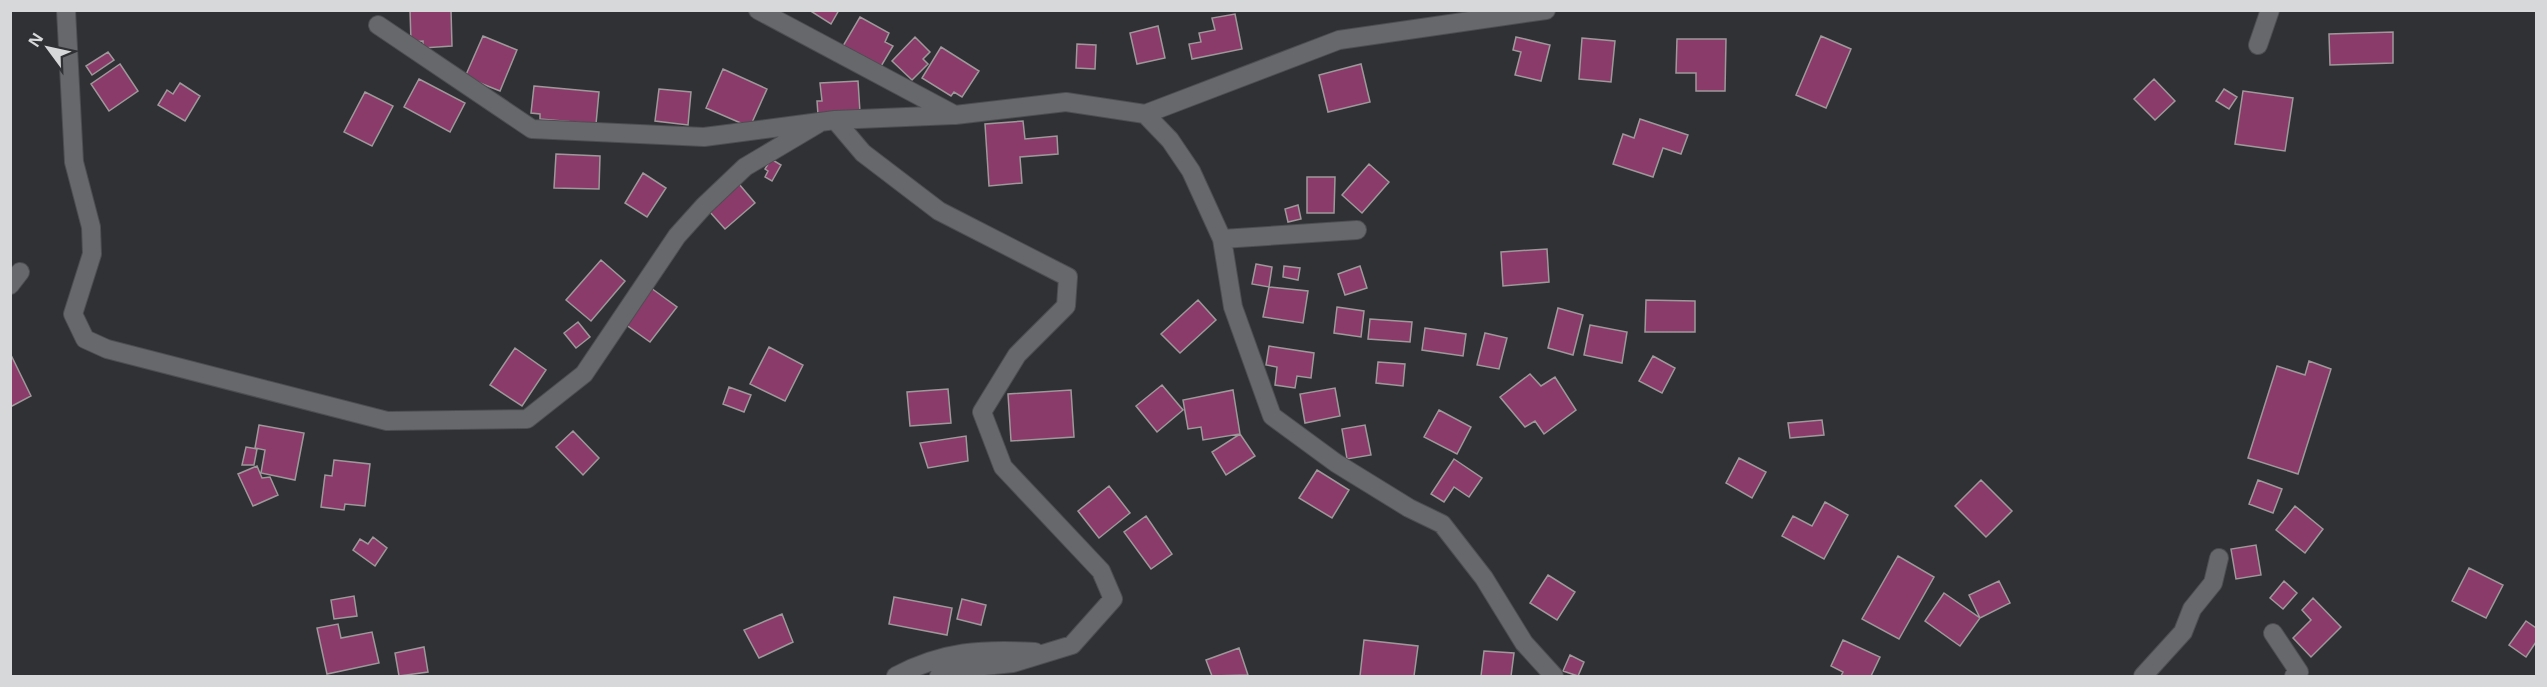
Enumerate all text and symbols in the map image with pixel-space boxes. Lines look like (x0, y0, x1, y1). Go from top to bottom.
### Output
north arrow (18, 18, 78, 78)
text: N (23, 28, 48, 51)

